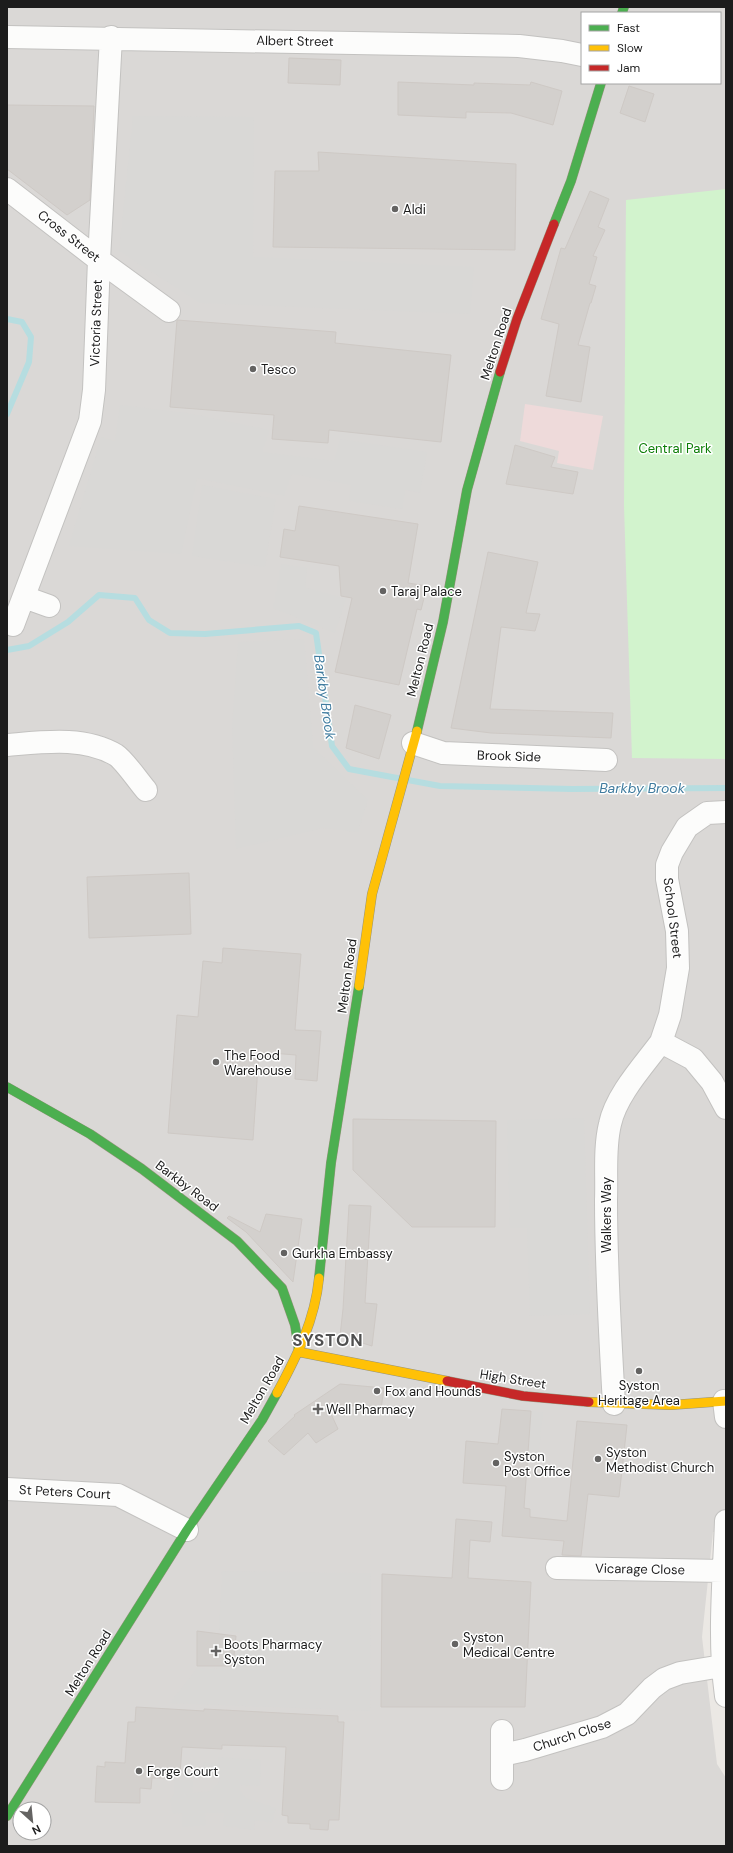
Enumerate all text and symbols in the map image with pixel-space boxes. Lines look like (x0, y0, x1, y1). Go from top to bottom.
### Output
legend (581, 12, 721, 84)
text: Fast (617, 20, 640, 36)
street label: Albert Street (256, 32, 334, 50)
text: Slow (617, 40, 643, 56)
text: Jam (617, 60, 640, 76)
place label: Aldi (403, 201, 426, 218)
marker: Aldi (390, 204, 400, 214)
street label: Cross Street (34, 206, 104, 266)
street label: Victoria Street (86, 279, 106, 367)
street label: Melton Road (476, 306, 516, 382)
place label: Tesco (261, 361, 296, 378)
marker: Tesco (248, 364, 258, 374)
park label: Central Park (638, 440, 712, 457)
place label: Taraj Palace (391, 583, 462, 600)
marker: Taraj Palace (378, 586, 388, 596)
street label: Melton Road (403, 622, 437, 698)
water label: Barkby Brook (310, 653, 340, 741)
street label: Brook Side (477, 746, 541, 766)
water label: Barkby Brook (599, 779, 686, 797)
street label: School Street (660, 877, 686, 959)
street label: Melton Road (333, 938, 361, 1014)
place label: The Food Warehouse (224, 1047, 292, 1079)
marker: The Food Warehouse (211, 1057, 221, 1067)
street label: Barkby Road (152, 1157, 222, 1215)
street label: Walkers Way (598, 1177, 615, 1253)
place label: Gurkha Embassy (292, 1245, 393, 1262)
marker: Gurkha Embassy (279, 1248, 289, 1258)
district label: SYSTON (292, 1329, 364, 1351)
street label: Melton Road (236, 1353, 288, 1427)
street label: High Street (479, 1365, 547, 1393)
marker: Syston Heritage Area (634, 1366, 644, 1376)
place label: Syston Heritage Area (598, 1377, 680, 1409)
place label: Fox and Hounds (385, 1383, 481, 1400)
marker: Fox and Hounds (372, 1386, 382, 1396)
place label: Well Pharmacy (326, 1401, 415, 1418)
marker: Well Pharmacy (313, 1404, 323, 1414)
place label: Syston Methodist Church (606, 1444, 714, 1476)
place label: Syston Post Office (504, 1448, 570, 1480)
marker: Syston Methodist Church (593, 1454, 603, 1464)
marker: Syston Post Office (491, 1458, 501, 1468)
street label: St Peters Court (19, 1481, 111, 1503)
street label: Vicarage Close (595, 1560, 685, 1578)
street label: Melton Road (61, 1627, 115, 1699)
place label: Syston Medical Centre (463, 1629, 555, 1661)
place label: Boots Pharmacy Syston (224, 1636, 322, 1668)
marker: Syston Medical Centre (450, 1639, 460, 1649)
marker: Boots Pharmacy Syston (211, 1646, 221, 1656)
street label: Church Close (531, 1714, 613, 1756)
place label: Forge Court (147, 1763, 218, 1780)
marker: Forge Court (134, 1766, 144, 1776)
north arrow (12, 1801, 52, 1841)
text: N (30, 1822, 43, 1838)

